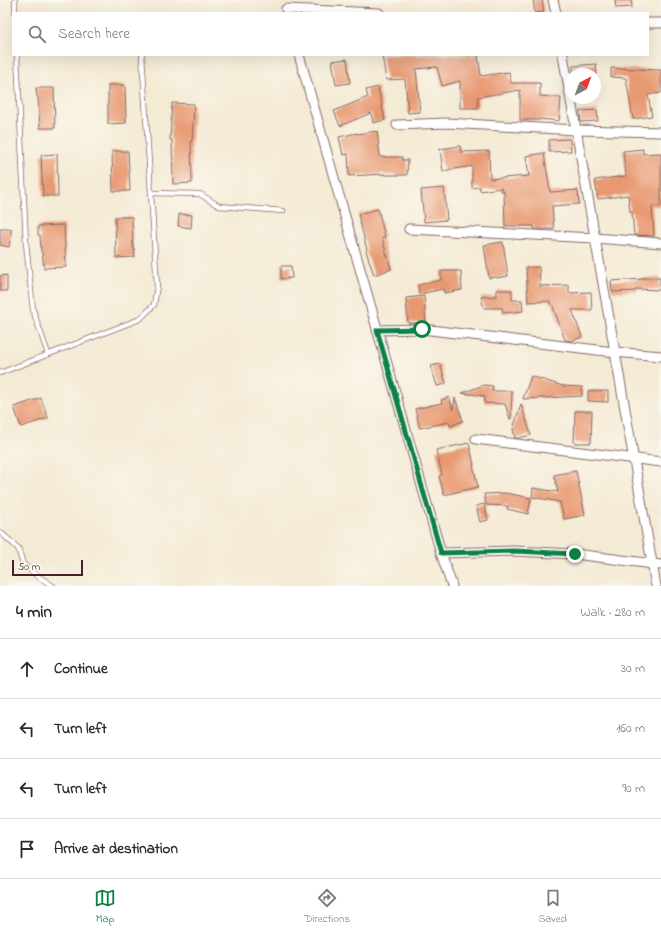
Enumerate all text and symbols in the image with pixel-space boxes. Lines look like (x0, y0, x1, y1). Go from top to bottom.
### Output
search box (12, 12, 649, 56)
icon: search (26, 23, 48, 45)
text: Search here (58, 23, 130, 45)
north arrow (565, 68, 601, 104)
route start (413, 320, 431, 338)
route end (566, 545, 584, 563)
scale bar (12, 558, 83, 577)
text: 50 m (18, 559, 40, 575)
text: 4 min (16, 600, 52, 625)
text: Walk · 280 m (580, 603, 645, 622)
icon: ahead (16, 658, 38, 680)
text: Continue (54, 658, 108, 680)
text: 30 m (621, 659, 645, 678)
icon: left (16, 718, 38, 740)
text: Turn left (54, 718, 107, 740)
text: 160 m (616, 719, 645, 738)
icon: left (16, 778, 38, 800)
text: Turn left (54, 778, 107, 800)
text: 90 m (622, 779, 645, 798)
icon: arrive (16, 838, 38, 860)
text: Arrive at destination (54, 838, 178, 860)
tab: Map (94, 887, 116, 927)
tab: Directions (304, 887, 350, 927)
tab: Saved (538, 887, 567, 927)

